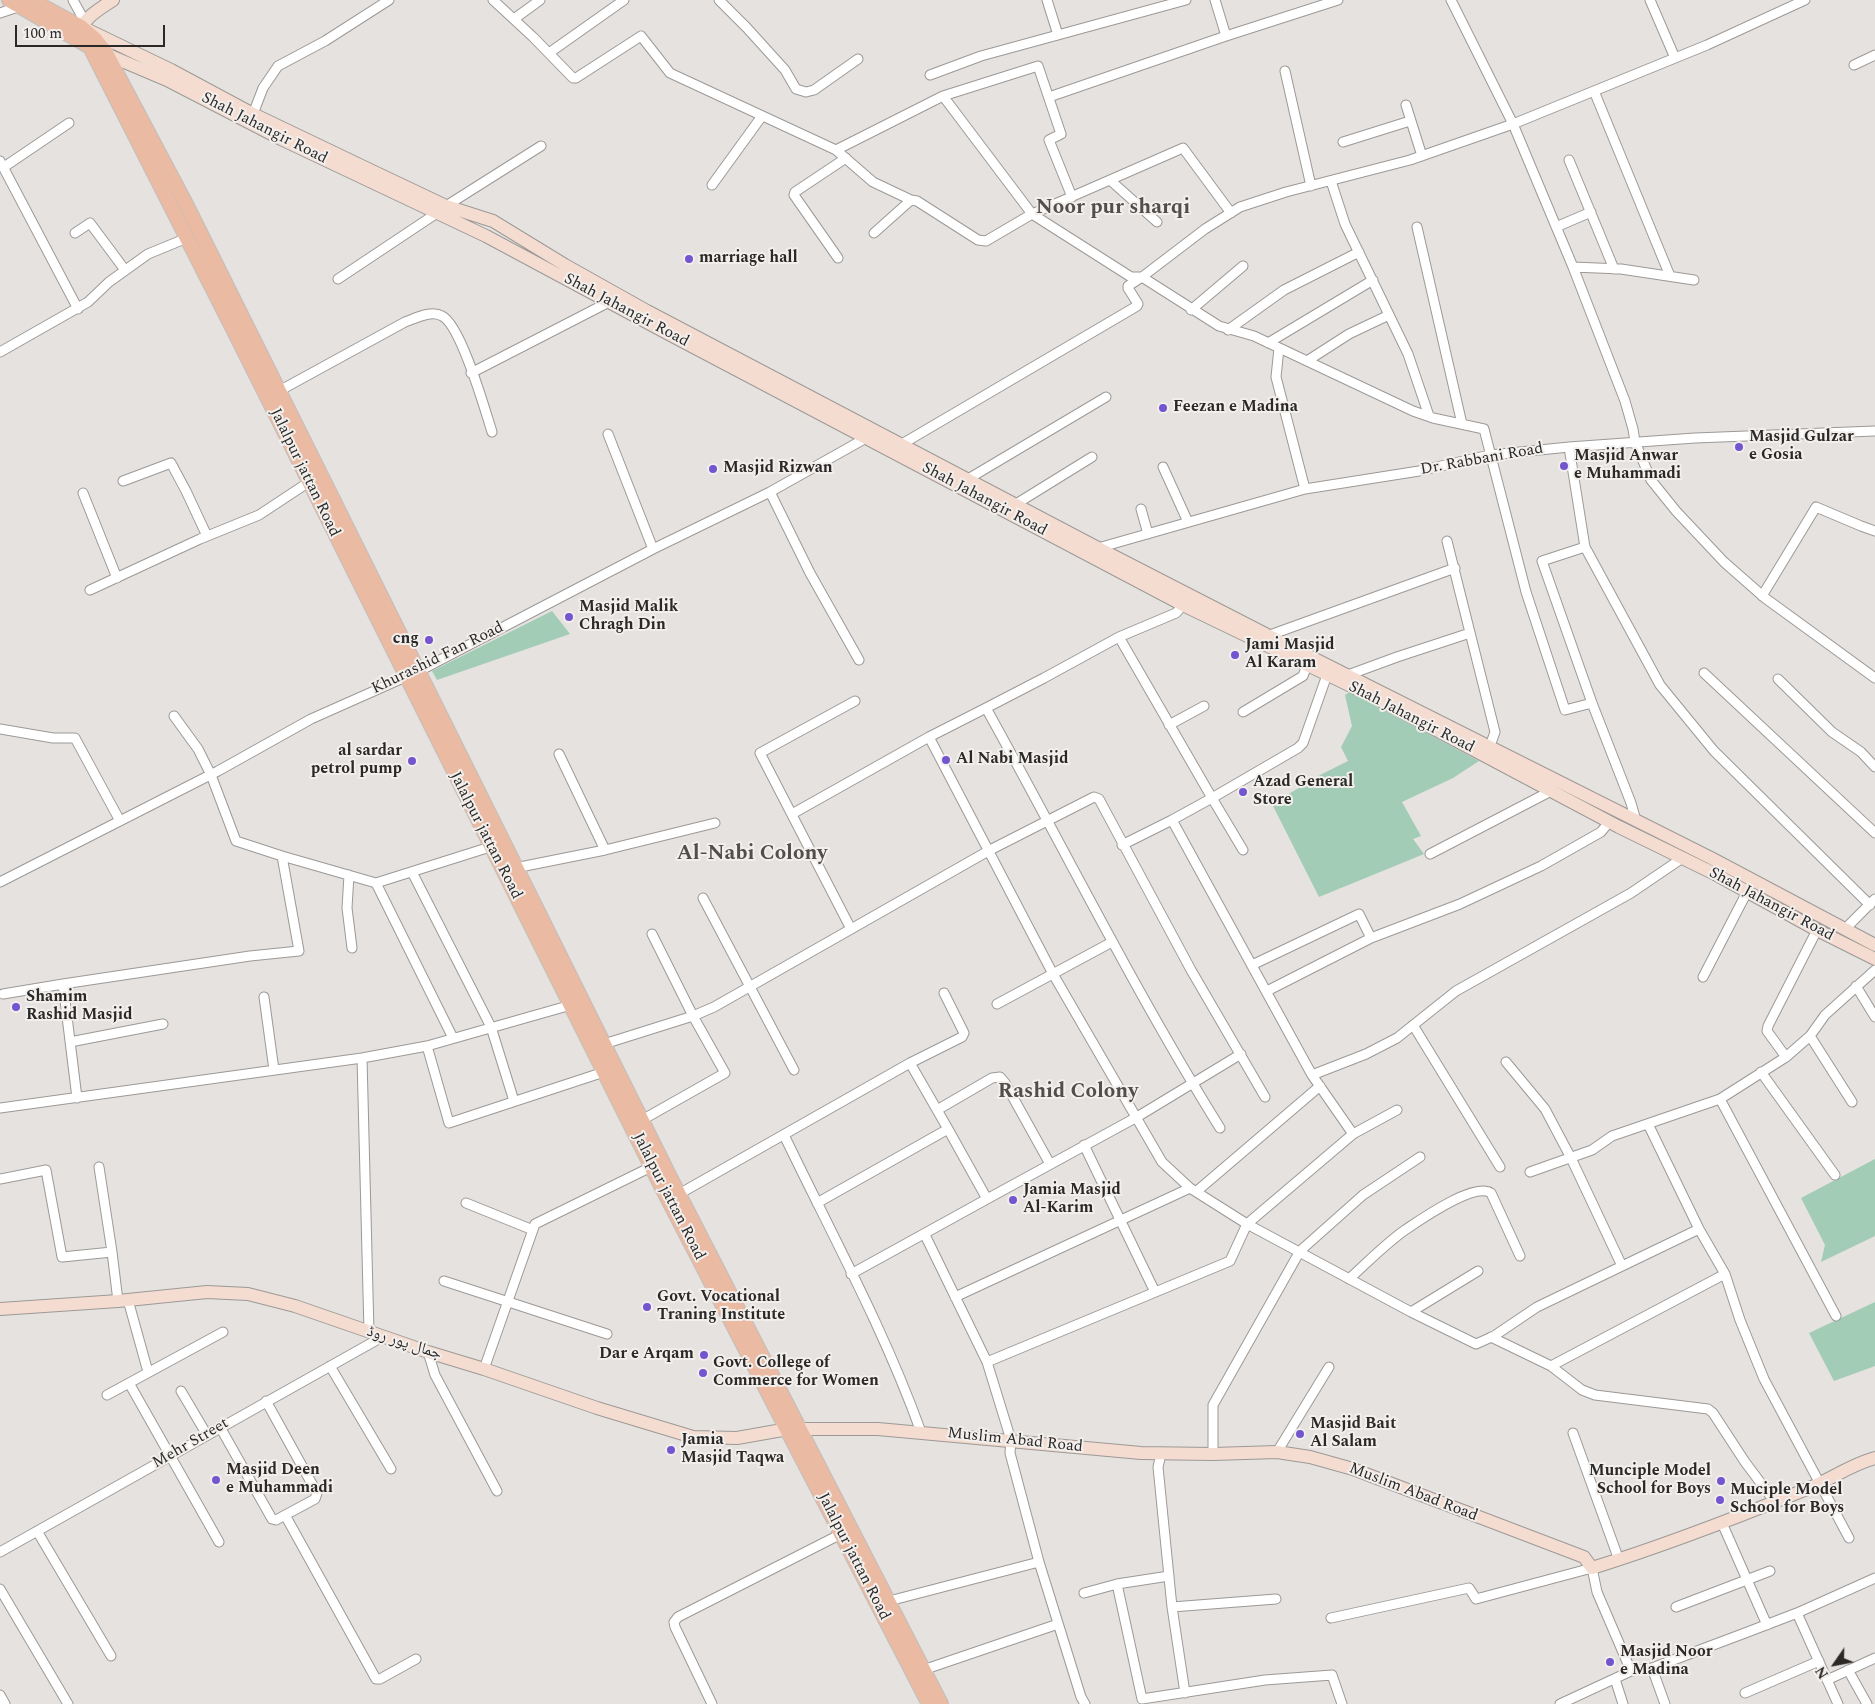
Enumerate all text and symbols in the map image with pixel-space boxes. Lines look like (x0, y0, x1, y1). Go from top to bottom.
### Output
scale bar (18, 15, 168, 47)
text: 100 m (23, 22, 62, 45)
street label: Shah Jahangir Road (198, 89, 330, 169)
district label: Noor pur sharqi (1036, 196, 1190, 222)
place label: marriage hall (699, 249, 798, 269)
marker: marriage hall (683, 253, 695, 265)
street label: Shah Jahangir Road (560, 270, 692, 352)
place label: Feezan e Madina (1173, 398, 1298, 418)
marker: Feezan e Madina (1157, 402, 1169, 414)
street label: Jalalpur jattan Road (265, 406, 343, 540)
place label: Masjid Gulzar e Gosia (1749, 428, 1854, 466)
street label: Dr. Rabbani Road (1419, 440, 1545, 480)
marker: Masjid Gulzar e Gosia (1733, 441, 1745, 453)
place label: Masjid Anwar e Muhammadi (1574, 447, 1681, 485)
place label: Masjid Rizwan (723, 459, 833, 479)
street label: Shah Jahangir Road (918, 459, 1050, 541)
marker: Masjid Anwar e Muhammadi (1558, 460, 1570, 472)
marker: Masjid Rizwan (707, 463, 719, 475)
place label: Masjid Malik Chragh Din (579, 598, 678, 636)
marker: Masjid Malik Chragh Din (563, 611, 575, 623)
street label: Khurashid Fan Road (369, 619, 507, 699)
place label: cng (393, 630, 419, 650)
marker: cng (423, 634, 435, 646)
place label: Jami Masjid Al Karam (1245, 636, 1335, 674)
marker: Jami Masjid Al Karam (1229, 649, 1241, 661)
street label: Shah Jahangir Road (1345, 678, 1477, 758)
place label: al sardar petrol pump (311, 742, 402, 780)
place label: Al Nabi Masjid (956, 750, 1068, 770)
marker: Al Nabi Masjid (940, 754, 952, 766)
marker: al sardar petrol pump (406, 755, 418, 767)
street label: Jalalpur jattan Road (445, 769, 525, 903)
place label: Azad General Store (1253, 773, 1353, 811)
marker: Azad General Store (1237, 786, 1249, 798)
district label: Al-Nabi Colony (677, 842, 827, 868)
street label: Shah Jahangir Road (1705, 864, 1837, 946)
place label: Shamim Rashid Masjid (26, 988, 133, 1026)
marker: Shamim Rashid Masjid (10, 1001, 22, 1013)
district label: Rashid Colony (998, 1080, 1138, 1106)
street label: Jalalpur jattan Road (628, 1130, 708, 1264)
place label: Jamia Masjid Al-Karim (1023, 1181, 1121, 1219)
marker: Jamia Masjid Al-Karim (1007, 1194, 1019, 1206)
place label: Govt. Vocational Traning Institute (657, 1288, 785, 1326)
marker: Govt. Vocational Traning Institute (641, 1301, 653, 1313)
street label: جمال پور روڈ (364, 1323, 444, 1365)
place label: Dar e Arqam (599, 1345, 694, 1365)
marker: Dar e Arqam (698, 1349, 710, 1361)
place label: Govt. College of Commerce for Women (713, 1354, 879, 1392)
marker: Govt. College of Commerce for Women (697, 1367, 709, 1379)
street label: Mehr Street (150, 1415, 232, 1473)
place label: Masjid Bait Al Salam (1310, 1415, 1396, 1453)
street label: Muslim Abad Road (946, 1424, 1084, 1458)
marker: Masjid Bait Al Salam (1294, 1428, 1306, 1440)
place label: Jamia Masjid Taqwa (681, 1431, 784, 1469)
marker: Jamia Masjid Taqwa (665, 1444, 677, 1456)
street label: Muslim Abad Road (1346, 1460, 1480, 1526)
place label: Masjid Deen e Muhammadi (226, 1461, 333, 1499)
place label: Munciple Model School for Boys (1589, 1462, 1711, 1500)
marker: Masjid Deen e Muhammadi (210, 1474, 222, 1486)
marker: Munciple Model School for Boys (1715, 1475, 1727, 1487)
place label: Muciple Model School for Boys (1730, 1481, 1844, 1519)
street label: Jalalpur jattan Road (813, 1490, 893, 1624)
marker: Muciple Model School for Boys (1714, 1494, 1726, 1506)
north arrow (1810, 1639, 1860, 1689)
place label: Masjid Noor e Madina (1620, 1643, 1713, 1681)
marker: Masjid Noor e Madina (1604, 1656, 1616, 1668)
text: N (1810, 1662, 1834, 1683)

